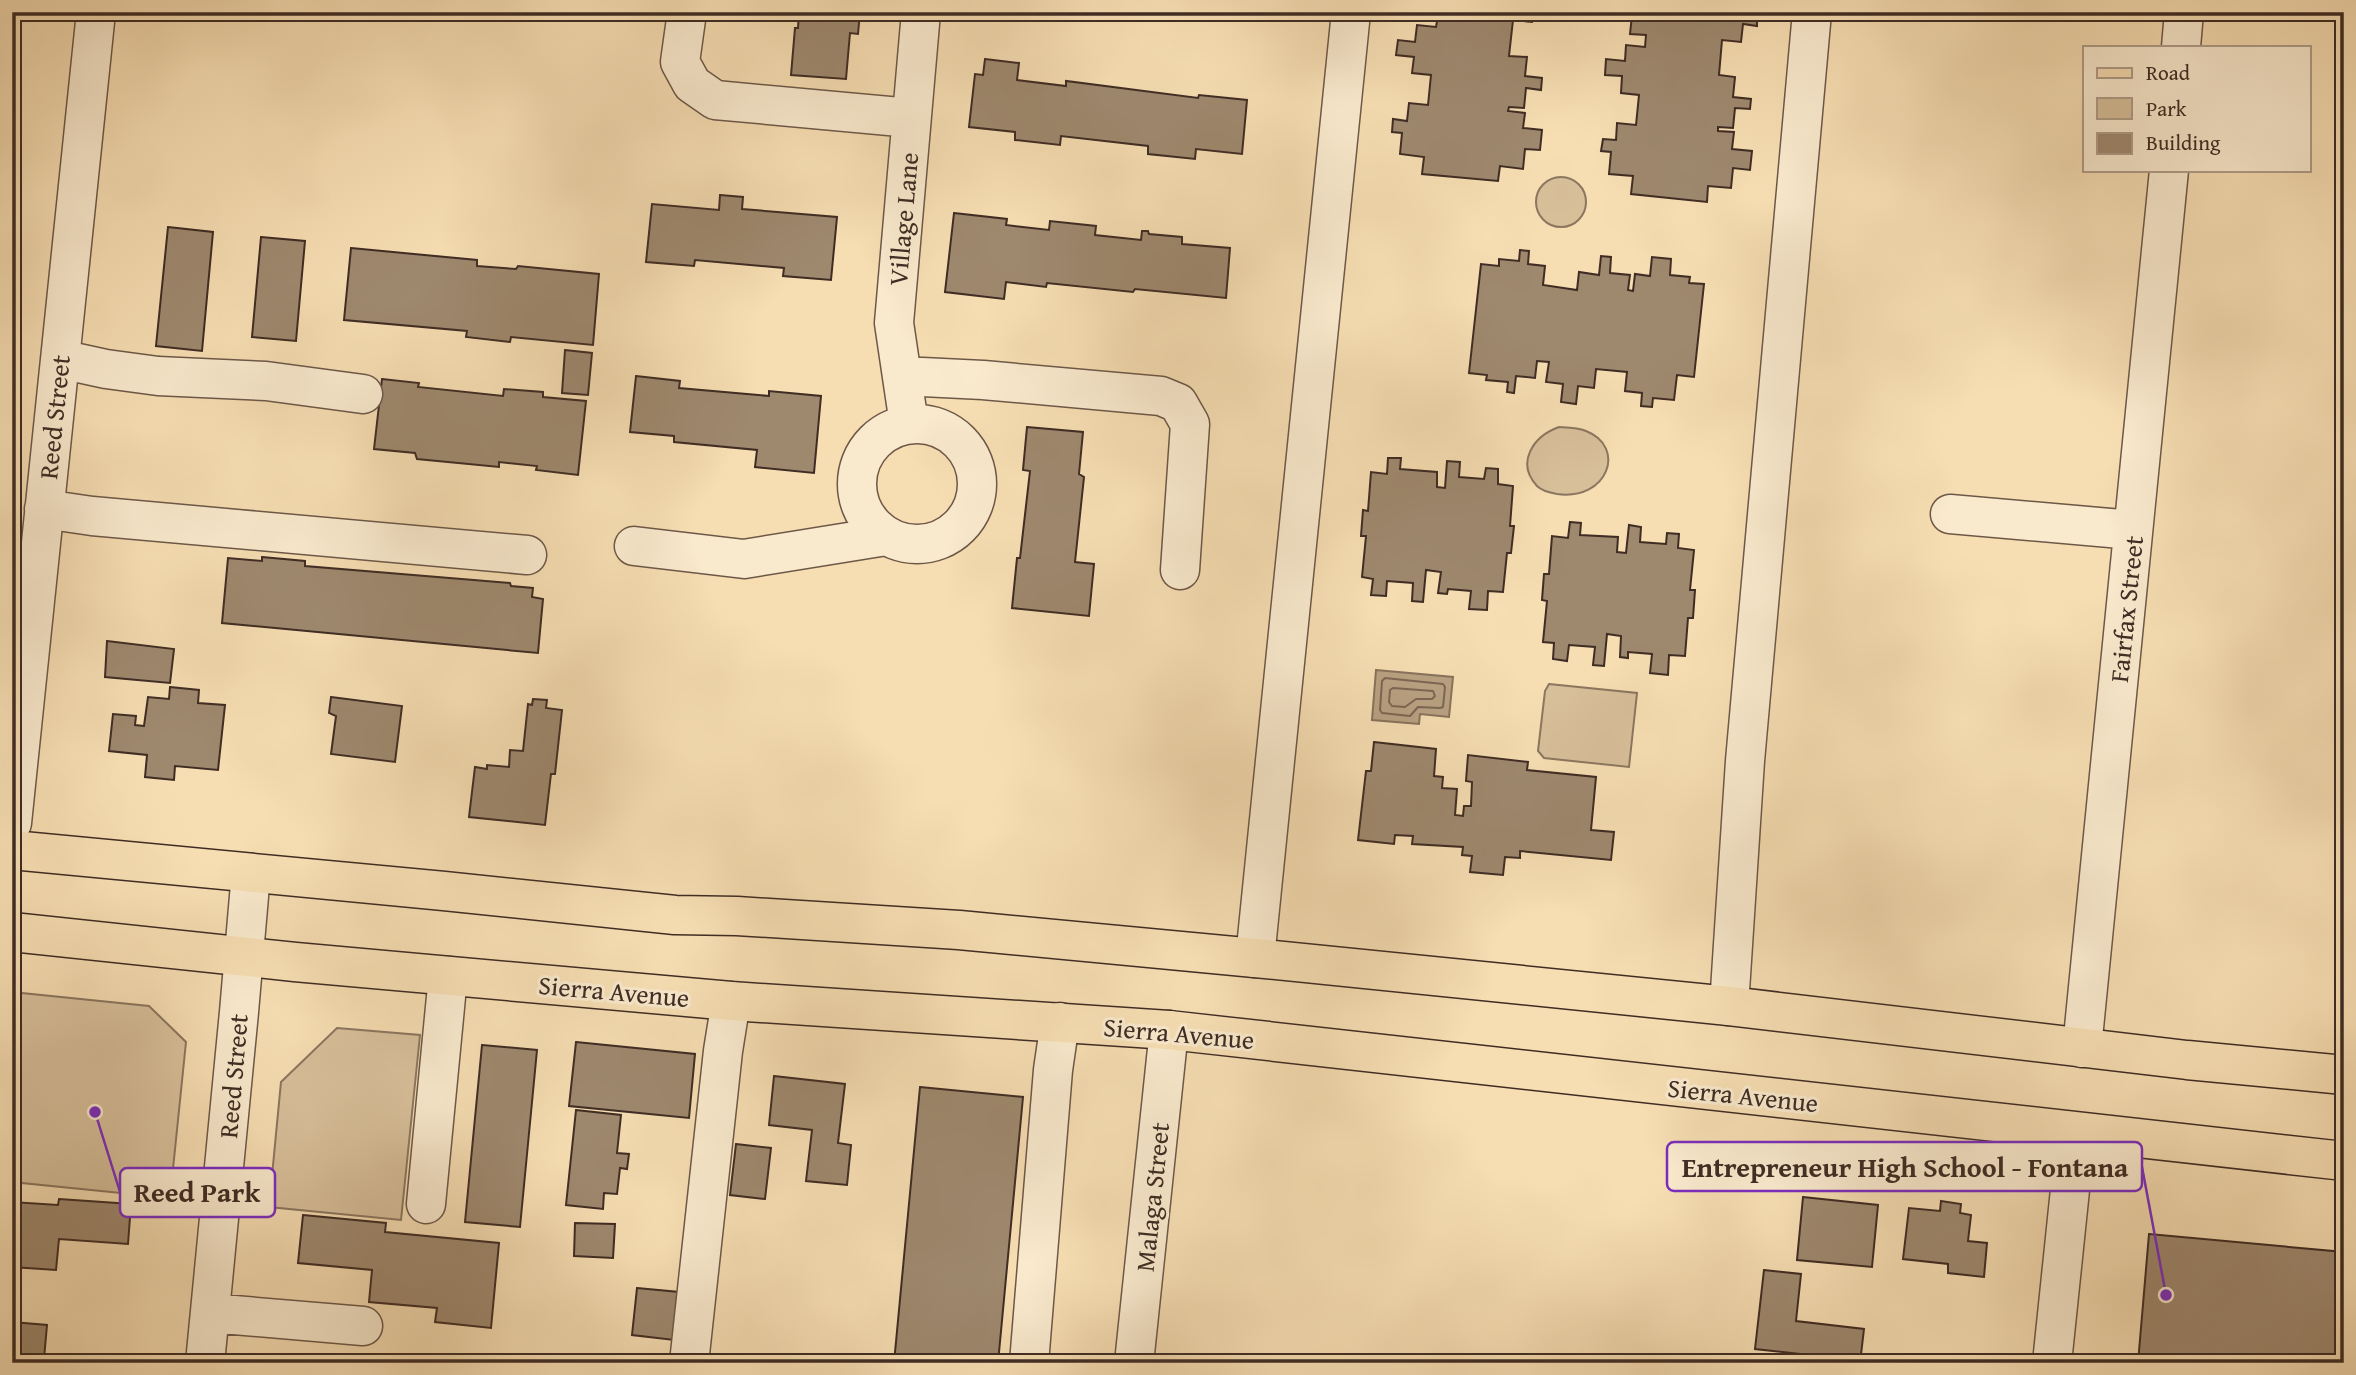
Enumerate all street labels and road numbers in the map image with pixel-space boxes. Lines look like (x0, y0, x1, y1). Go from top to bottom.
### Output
street label: Village Lane (878, 151, 928, 287)
street label: Reed Street (28, 353, 80, 481)
street label: Fairfax Street (2099, 534, 2153, 684)
street label: Sierra Avenue (537, 965, 691, 1017)
street label: Sierra Avenue (1102, 1007, 1256, 1059)
street label: Reed Street (208, 1012, 258, 1140)
street label: Sierra Avenue (1666, 1068, 1820, 1122)
street label: Malaga Street (1125, 1120, 1179, 1274)

